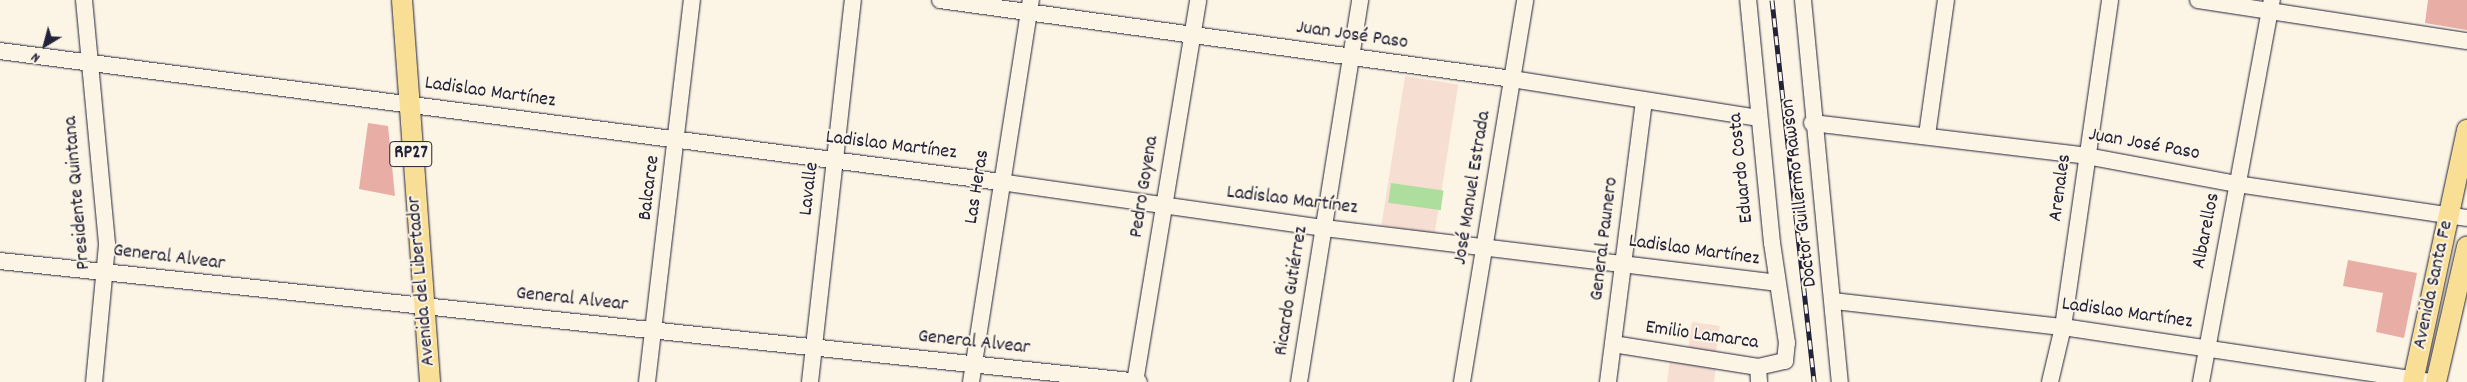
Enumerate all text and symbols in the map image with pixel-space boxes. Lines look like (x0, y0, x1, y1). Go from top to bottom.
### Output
street label: Juan José Paso (1295, 16, 1409, 56)
north arrow (20, 20, 70, 70)
text: N (27, 47, 45, 67)
street label: Ladislao Martínez (423, 72, 557, 114)
street label: Doctor Guillermo Rawson (1777, 98, 1823, 288)
street label: José Manuel Estrada (1449, 109, 1497, 267)
street label: Eduardo Costa (1724, 112, 1760, 224)
street label: Presidente Quintana (59, 115, 97, 271)
street label: Juan José Paso (2086, 123, 2202, 167)
street label: Ladislao Martínez (824, 126, 958, 166)
street label: Pedro Goyena (1125, 134, 1165, 240)
road number: RP27 (388, 138, 434, 170)
street label: Las Heras (960, 148, 996, 226)
street label: Arenales (2044, 153, 2078, 223)
street label: Balcarce (634, 154, 666, 222)
street label: Lavalle (795, 161, 825, 217)
street label: General Paunero (1586, 176, 1624, 302)
street label: Ladislao Martínez (1225, 181, 1359, 221)
street label: Albarellos (2188, 191, 2226, 271)
street label: Avenida del Libertador (403, 195, 441, 367)
street label: Avenida Santa Fe (2409, 219, 2459, 351)
street label: Ricardo Gutiérrez (1270, 225, 1314, 357)
street label: Ladislao Martínez (1627, 230, 1761, 272)
street label: General Alvear (112, 239, 226, 277)
street label: General Alvear (515, 282, 629, 318)
street label: Ladislao Martínez (2060, 293, 2194, 335)
street label: Emilio Lamarca (1644, 316, 1760, 356)
street label: General Alvear (917, 325, 1031, 361)

